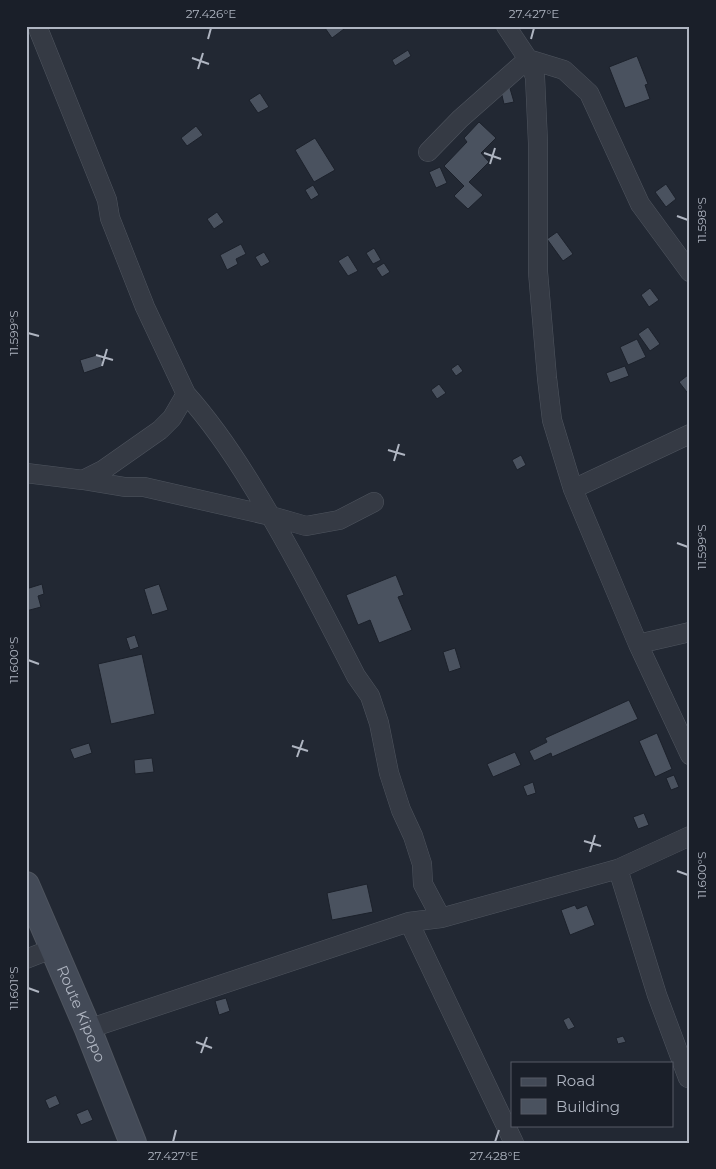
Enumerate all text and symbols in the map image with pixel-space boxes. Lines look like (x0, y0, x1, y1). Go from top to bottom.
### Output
text: 27.426°E (186, 6, 236, 21)
text: 27.427°E (509, 6, 559, 21)
text: 11.598°S (694, 197, 709, 243)
text: 11.599°S (6, 310, 21, 356)
text: 11.599°S (694, 524, 709, 570)
text: 11.600°S (6, 637, 21, 683)
text: 11.600°S (694, 852, 709, 898)
street label: Route Kipopo (53, 962, 110, 1065)
text: 11.601°S (6, 966, 21, 1010)
legend (511, 1062, 674, 1126)
text: Road (556, 1071, 595, 1090)
text: Building (556, 1097, 620, 1116)
text: 27.427°E (148, 1148, 198, 1163)
text: 27.428°E (469, 1148, 521, 1163)

